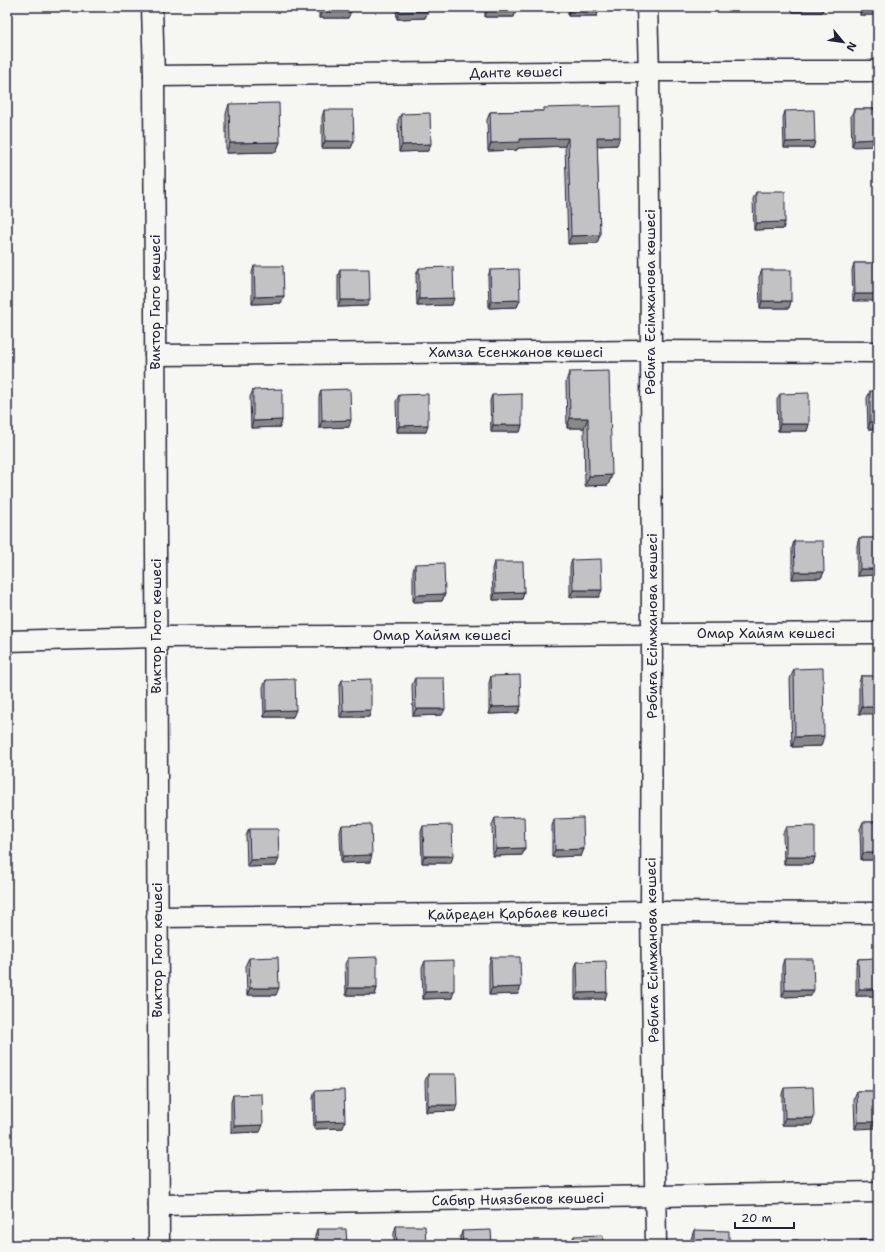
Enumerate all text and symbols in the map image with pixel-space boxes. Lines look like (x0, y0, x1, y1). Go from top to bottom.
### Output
north arrow (823, 22, 863, 62)
text: N (842, 39, 860, 54)
street label: Данте көшесі (469, 62, 563, 82)
street label: Рәбиға Есімжанова көшесі (641, 209, 659, 395)
street label: Виктор Гюго көшесі (146, 234, 164, 370)
street label: Хамза Есенжанов көшесі (429, 343, 603, 361)
street label: Рәбиға Есімжанова көшесі (643, 533, 661, 719)
street label: Виктор Гюго көшесі (147, 558, 165, 694)
street label: Омар Хайям көшесі (697, 624, 835, 642)
street label: Омар Хайям көшесі (373, 626, 511, 644)
street label: Рәбиға Есімжанова көшесі (641, 857, 663, 1043)
street label: Виктор Гюго көшесі (148, 882, 166, 1018)
street label: Қайреден Қарбаев көшесі (427, 902, 609, 924)
street label: Сабыр Ниязбеков көшесі (431, 1188, 605, 1210)
scale bar (735, 1204, 794, 1230)
text: 20 m (741, 1210, 772, 1226)

